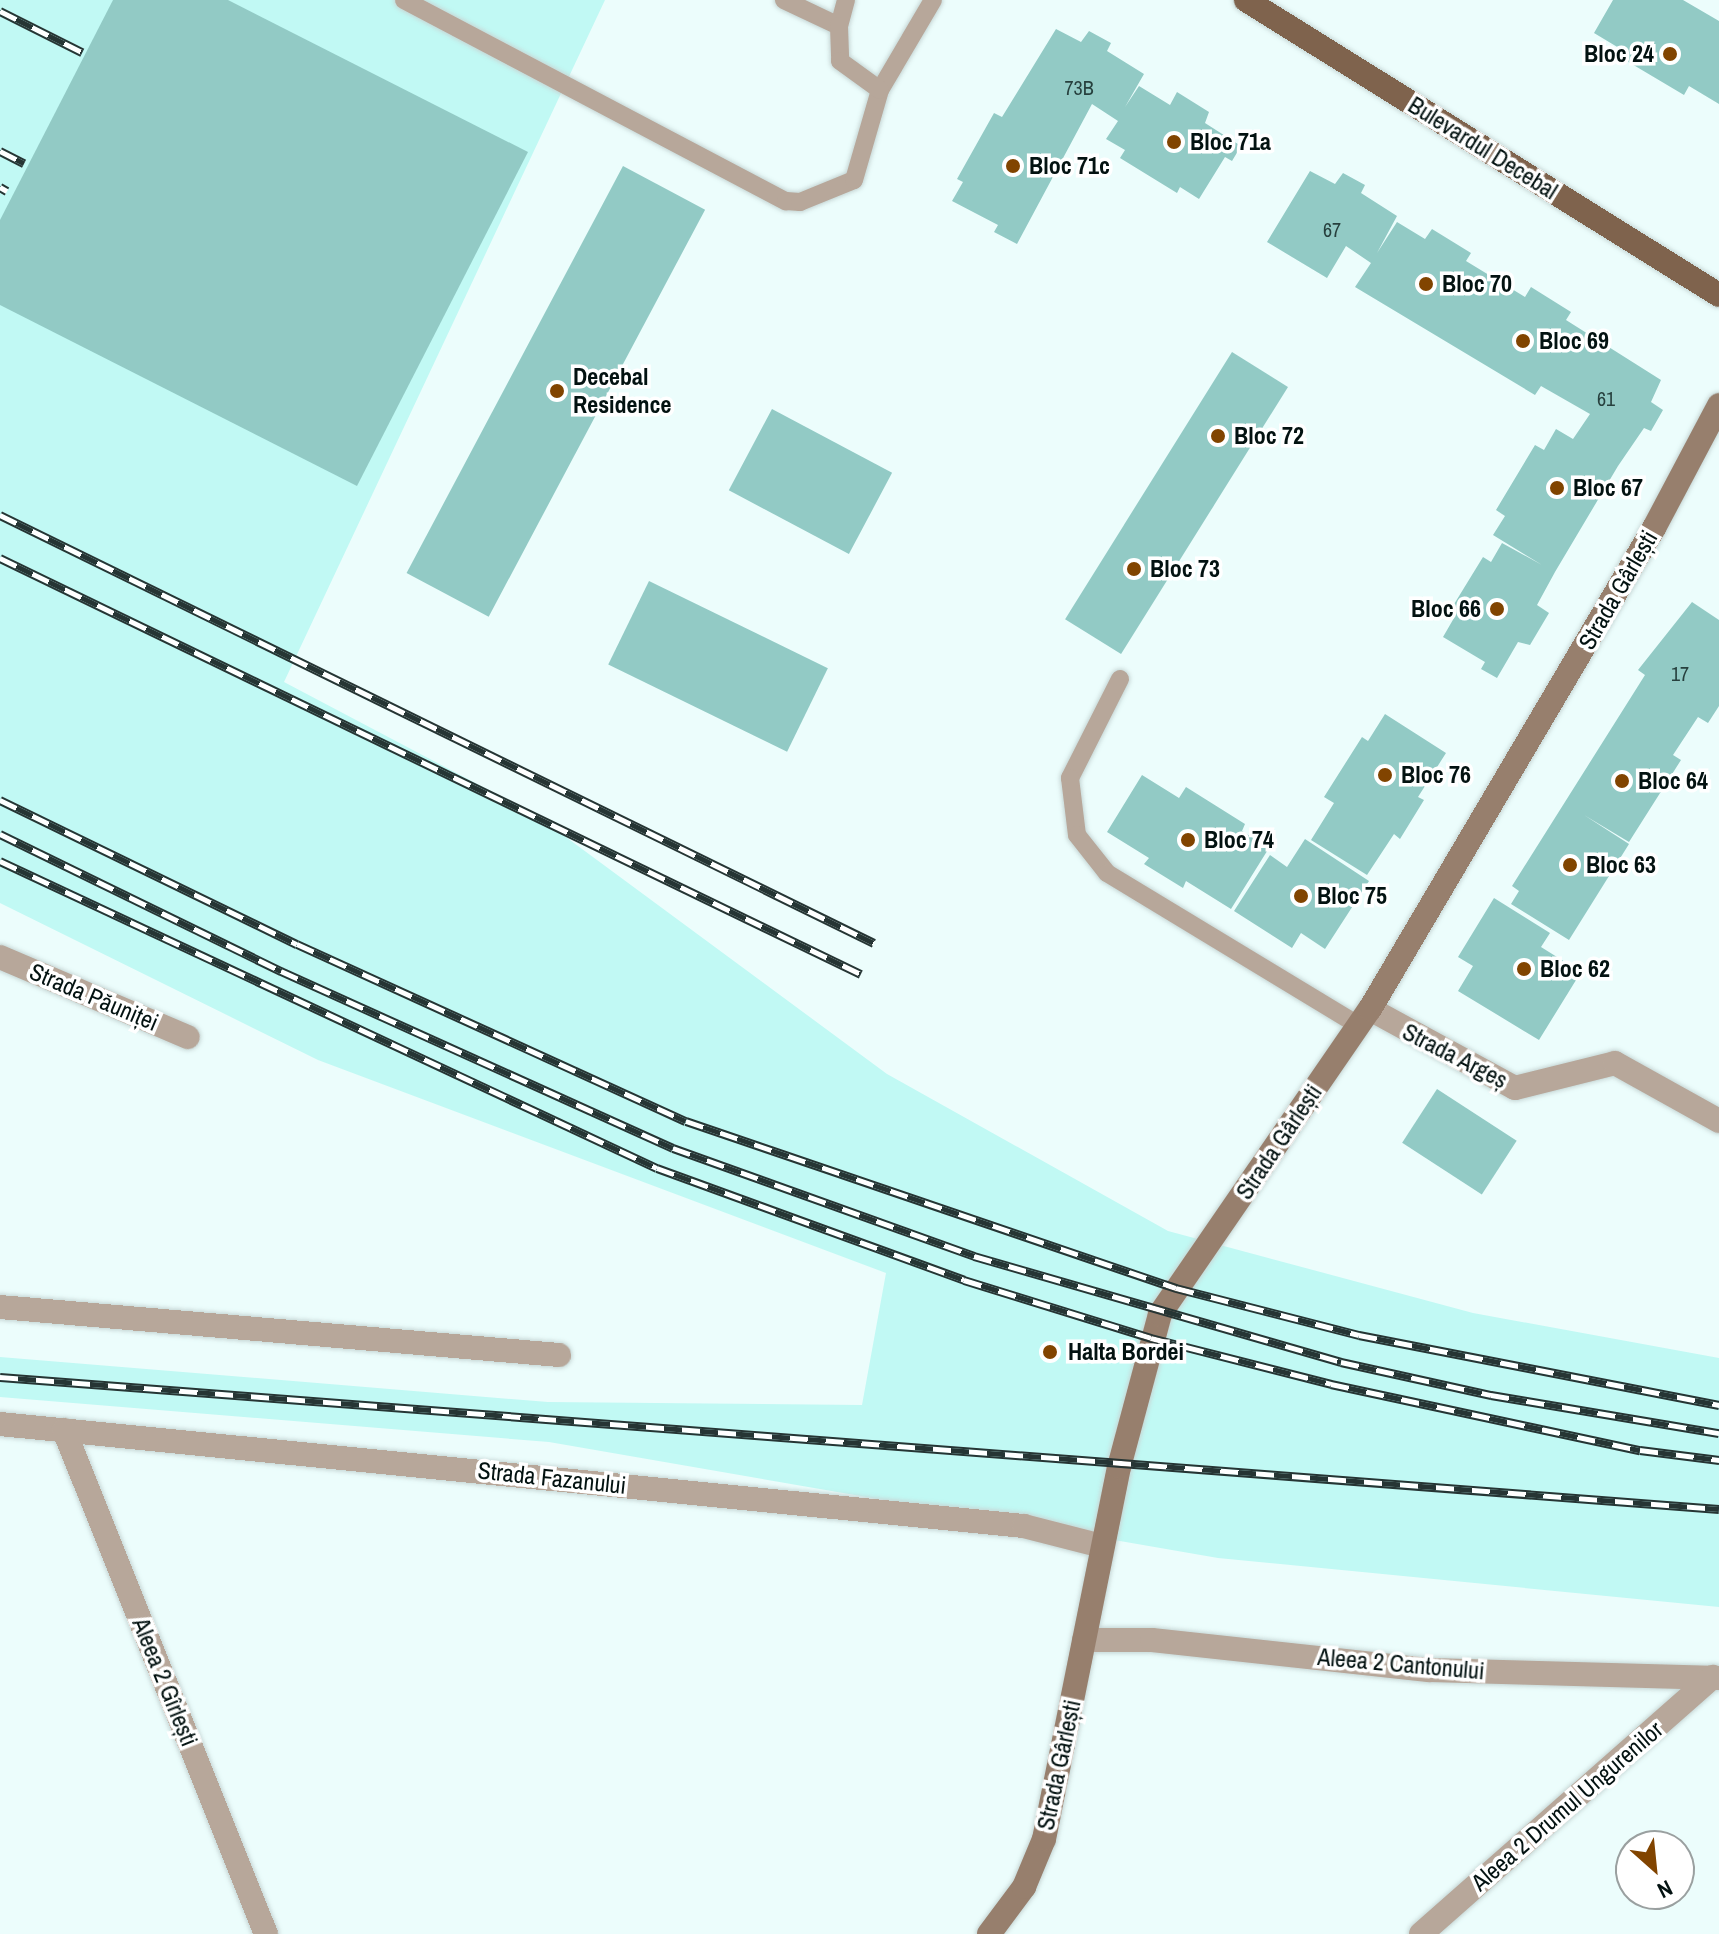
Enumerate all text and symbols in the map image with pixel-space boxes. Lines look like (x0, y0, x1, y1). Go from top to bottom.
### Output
place label: Bloc 24 (1584, 40, 1654, 68)
marker: Bloc 24 (1661, 45, 1679, 63)
house number: 73B (1064, 75, 1094, 99)
street label: Bulevardul Decebal (1403, 91, 1563, 205)
place label: Bloc 71a (1190, 128, 1271, 156)
marker: Bloc 71a (1165, 133, 1183, 151)
place label: Bloc 71c (1029, 152, 1110, 180)
marker: Bloc 71c (1004, 157, 1022, 175)
house number: 67 (1323, 217, 1341, 241)
place label: Bloc 70 (1442, 270, 1512, 298)
marker: Bloc 70 (1417, 275, 1435, 293)
place label: Bloc 69 (1539, 327, 1609, 355)
marker: Bloc 69 (1514, 332, 1532, 350)
place label: Decebal Residence (573, 363, 671, 419)
marker: Decebal Residence (548, 382, 566, 400)
house number: 61 (1597, 386, 1615, 410)
place label: Bloc 72 (1234, 422, 1304, 450)
marker: Bloc 72 (1209, 427, 1227, 445)
place label: Bloc 67 (1573, 474, 1643, 502)
marker: Bloc 67 (1548, 479, 1566, 497)
street label: Strada Gârlești (1572, 525, 1664, 655)
place label: Bloc 73 (1150, 555, 1220, 583)
marker: Bloc 73 (1125, 560, 1143, 578)
place label: Bloc 66 (1411, 595, 1481, 623)
marker: Bloc 66 (1488, 600, 1506, 618)
house number: 17 (1671, 661, 1689, 685)
place label: Bloc 76 (1401, 761, 1471, 789)
marker: Bloc 76 (1376, 766, 1394, 784)
place label: Bloc 64 (1638, 767, 1708, 795)
marker: Bloc 64 (1613, 772, 1631, 790)
place label: Bloc 74 (1204, 826, 1274, 854)
marker: Bloc 74 (1179, 831, 1197, 849)
place label: Bloc 63 (1586, 851, 1656, 879)
marker: Bloc 63 (1561, 856, 1579, 874)
place label: Bloc 75 (1317, 882, 1387, 910)
marker: Bloc 75 (1292, 887, 1310, 905)
place label: Bloc 62 (1540, 955, 1610, 983)
street label: Strada Păuniței (25, 957, 163, 1037)
marker: Bloc 62 (1515, 960, 1533, 978)
street label: Strada Argeș (1397, 1017, 1513, 1095)
street label: Strada Gârlești (1230, 1079, 1328, 1205)
place label: Halta Bordei (1068, 1338, 1184, 1366)
marker: Halta Bordei (1039, 1341, 1061, 1363)
street label: Strada Fazanului (476, 1456, 628, 1500)
street label: Aleea 2 Gîrlești (126, 1614, 204, 1750)
street label: Aleea 2 Cantonului (1316, 1642, 1486, 1686)
street label: Strada Gârlești (1031, 1697, 1087, 1833)
street label: Aleea 2 Drumul Ungurenilor (1466, 1715, 1668, 1897)
north arrow (1615, 1830, 1695, 1910)
text: N (1652, 1873, 1678, 1906)

